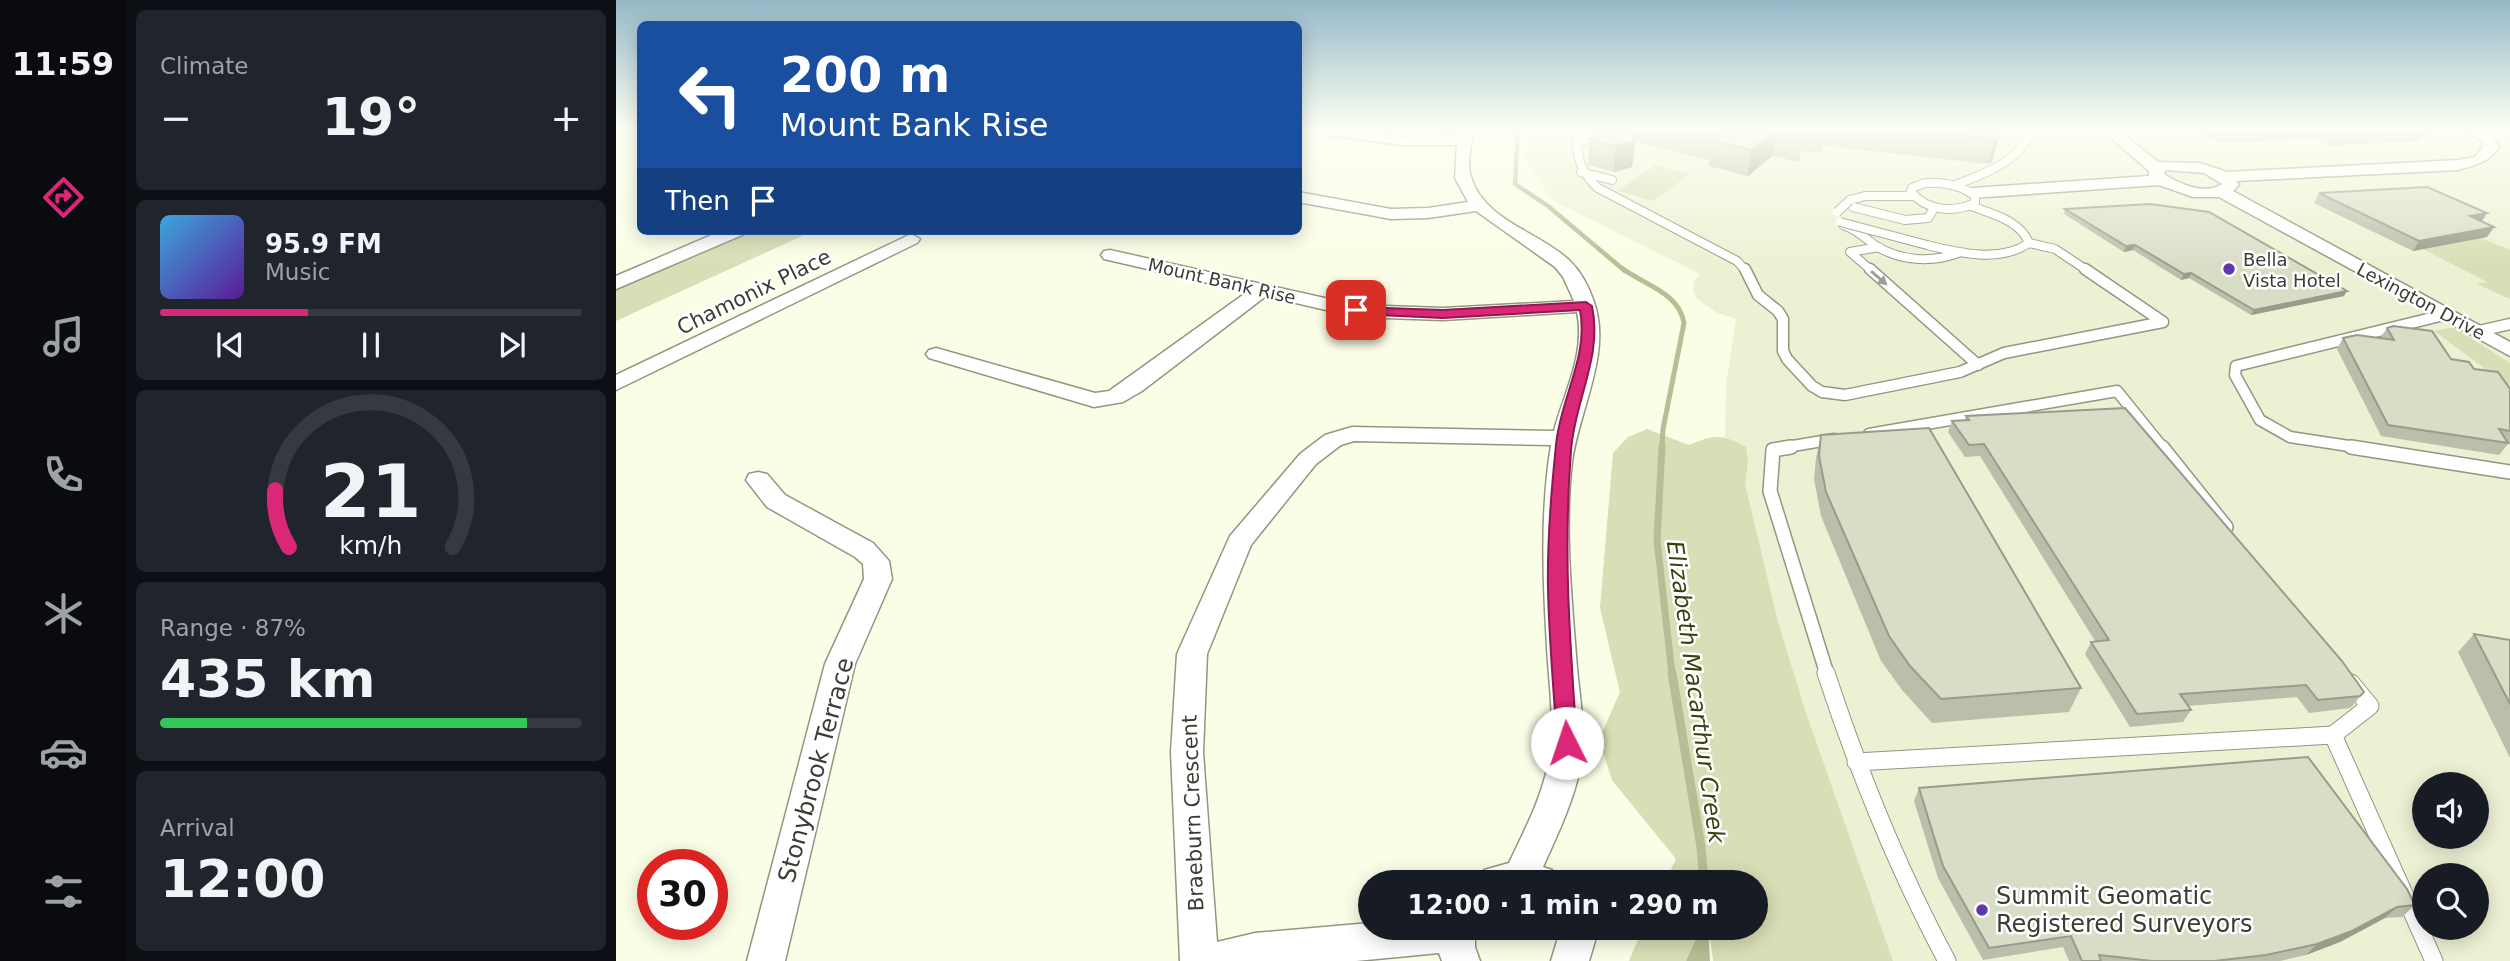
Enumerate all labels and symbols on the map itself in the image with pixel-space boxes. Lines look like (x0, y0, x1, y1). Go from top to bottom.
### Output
street label: Chamonix Place (673, 244, 835, 340)
place label: Bella Vista Hotel (2243, 249, 2341, 291)
street label: Mount Bank Rise (1146, 254, 1298, 308)
street label: Lexington Drive (2353, 258, 2489, 344)
marker: Bella Vista Hotel (2221, 261, 2237, 277)
one-way arrow (1870, 270, 1888, 286)
pin (1326, 280, 1386, 340)
water label: Elizabeth Macarthur Creek (1662, 539, 1730, 847)
street label: Stonybrook Terrace (773, 655, 859, 885)
position arrow (1530, 706, 1604, 780)
street label: Braeburn Crescent (1178, 714, 1208, 912)
speed limit sign: 30 (637, 849, 728, 940)
place label: Summit Geomatic Registered Surveyors (1996, 882, 2252, 938)
marker: Summit Geomatic Registered Surveyors (1974, 902, 1990, 918)

